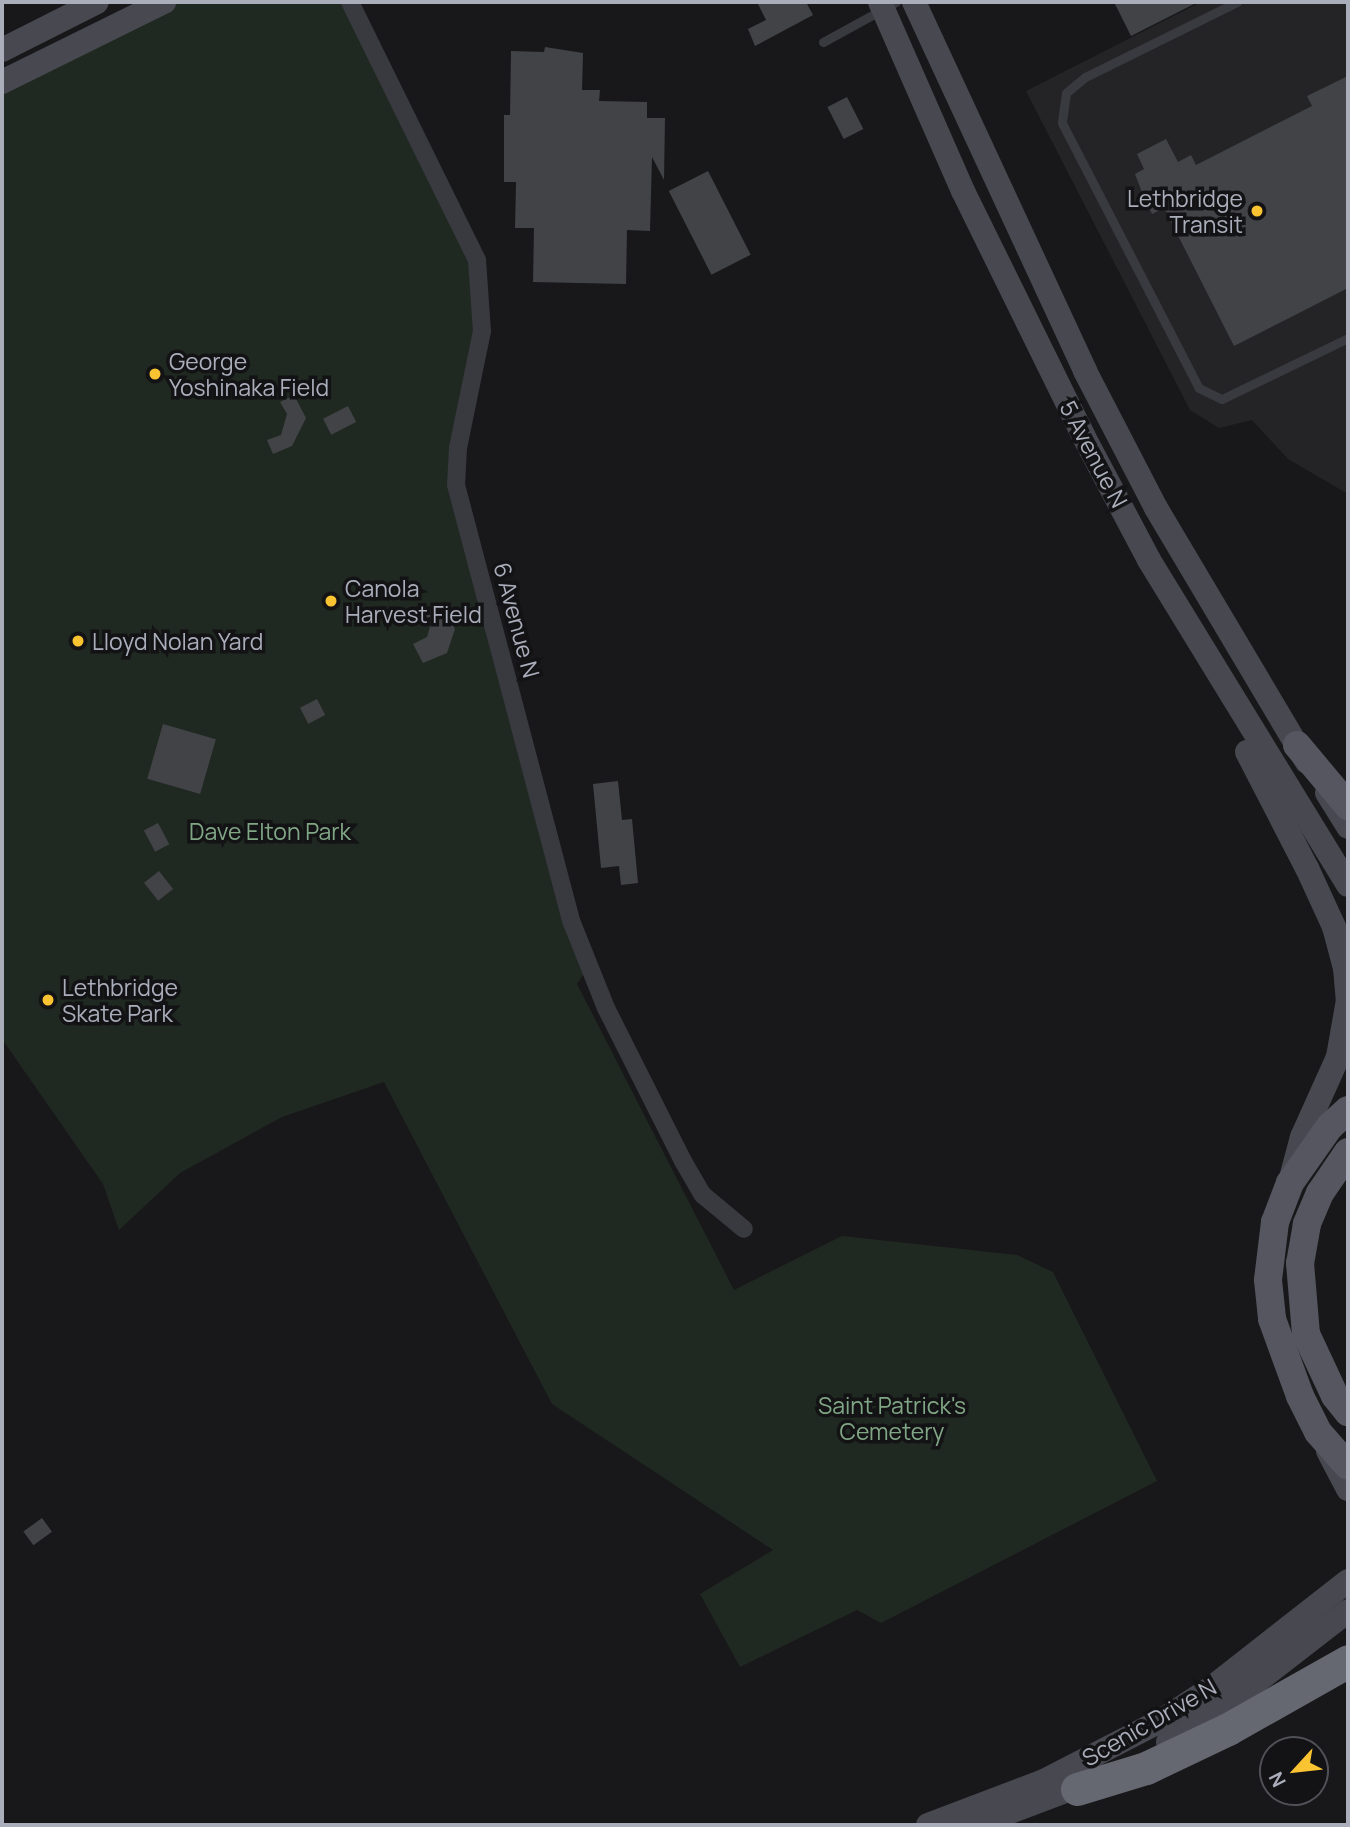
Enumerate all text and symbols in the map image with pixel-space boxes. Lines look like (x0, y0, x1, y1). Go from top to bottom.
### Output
place label: Lethbridge Transit (1127, 184, 1243, 238)
marker: Lethbridge Transit (1249, 203, 1265, 219)
place label: George Yoshinaka Field (169, 347, 329, 401)
marker: George Yoshinaka Field (147, 366, 163, 382)
street label: 5 Avenue N (1054, 396, 1134, 512)
street label: 6 Avenue N (488, 559, 546, 681)
place label: Canola Harvest Field (345, 574, 482, 628)
marker: Canola Harvest Field (323, 593, 339, 609)
place label: Lloyd Nolan Yard (92, 627, 263, 655)
marker: Lloyd Nolan Yard (70, 633, 86, 649)
park label: Dave Elton Park (189, 817, 351, 845)
place label: Lethbridge Skate Park (62, 973, 178, 1027)
marker: Lethbridge Skate Park (40, 992, 56, 1008)
park label: Saint Patrick's Cemetery (818, 1391, 966, 1445)
street label: Scenic Drive N (1077, 1673, 1221, 1771)
north arrow (1259, 1736, 1329, 1806)
text: N (1262, 1768, 1292, 1792)

